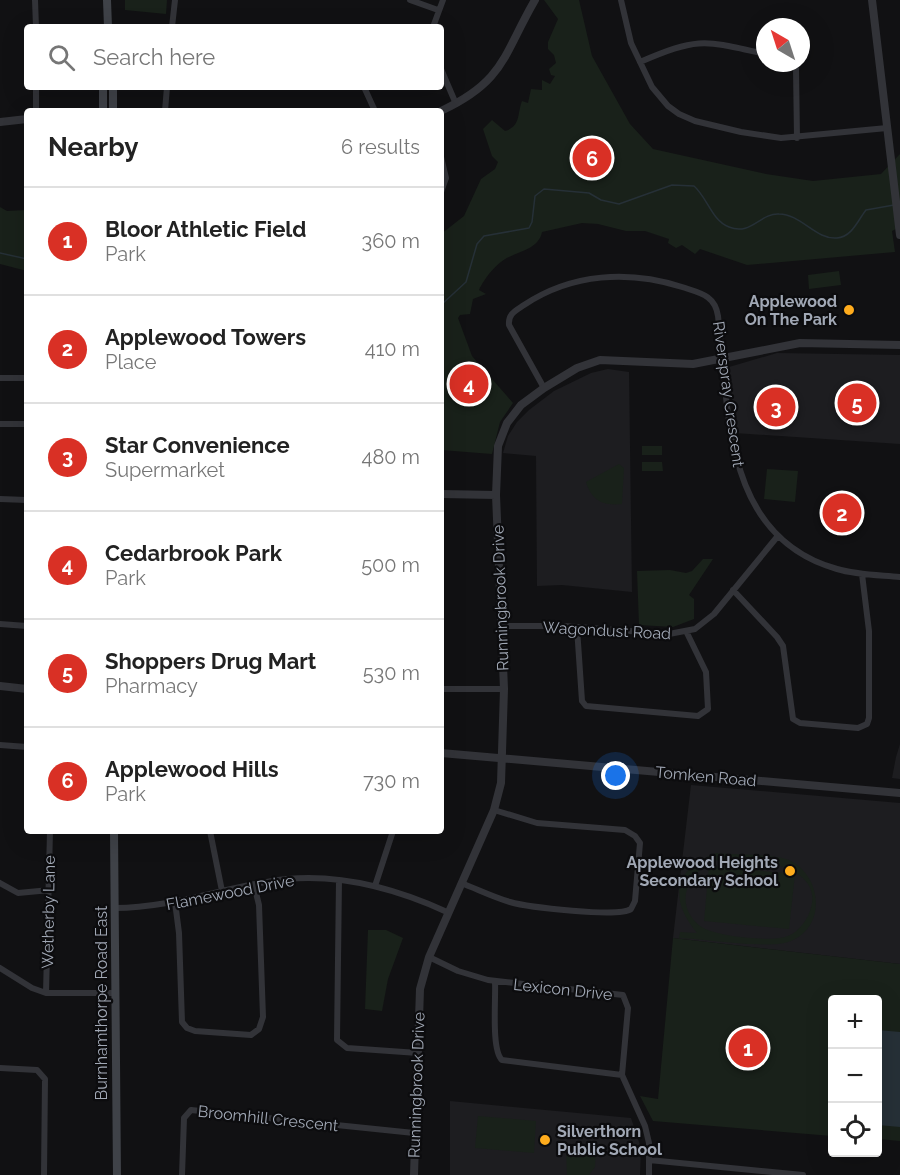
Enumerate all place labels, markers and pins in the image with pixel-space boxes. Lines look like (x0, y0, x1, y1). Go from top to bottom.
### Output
pin: 6 (572, 136, 612, 180)
place label: Applewood On The Park (745, 292, 837, 329)
marker: Applewood On The Park (842, 303, 856, 317)
pin: 4 (450, 362, 488, 406)
pin: 5 (838, 380, 876, 426)
pin: 3 (756, 384, 796, 430)
pin: 2 (822, 490, 862, 536)
place label: Applewood Heights Secondary School (627, 853, 779, 890)
marker: Applewood Heights Secondary School (783, 864, 797, 878)
pin: 1 (728, 1026, 768, 1070)
place label: Silverthorn Public School (557, 1122, 663, 1159)
marker: Silverthorn Public School (538, 1133, 552, 1147)

